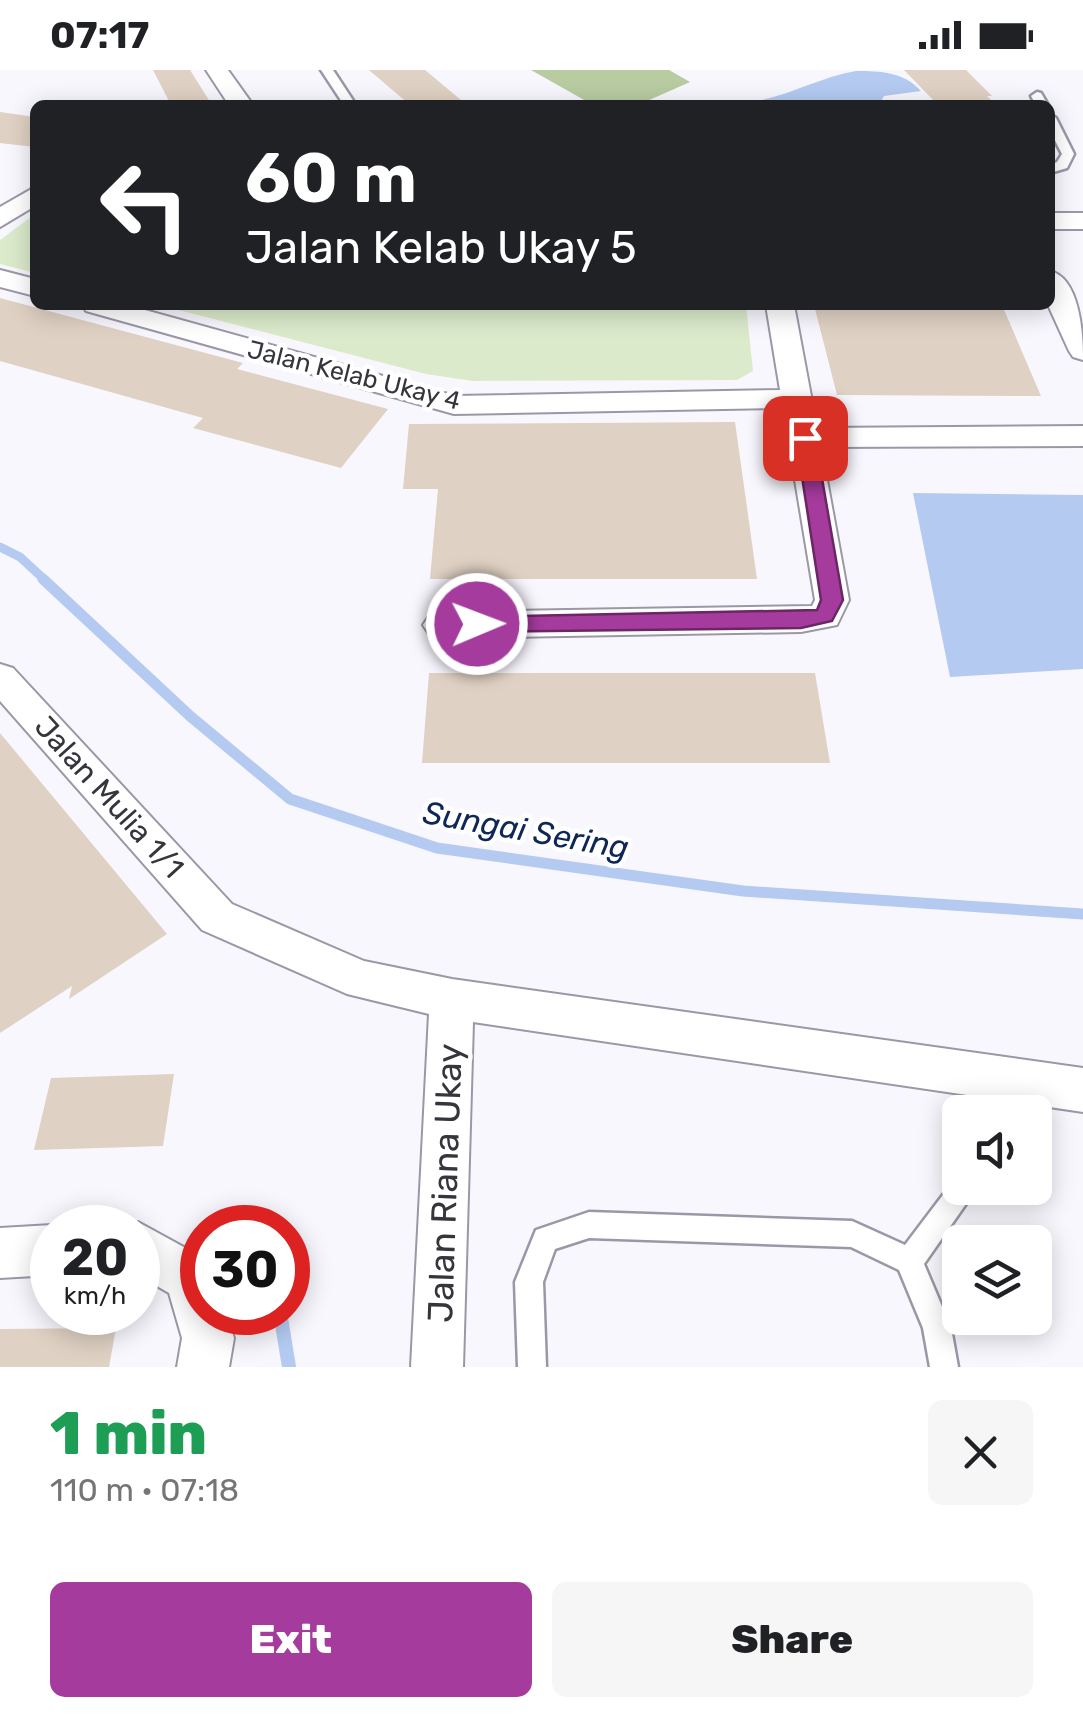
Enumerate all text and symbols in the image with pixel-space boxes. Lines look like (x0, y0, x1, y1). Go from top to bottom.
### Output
text: 07:17 (50, 12, 149, 58)
text: 60 m (245, 137, 417, 220)
icon: left (80, 140, 210, 270)
text: Jalan Kelab Ukay 5 (245, 221, 637, 274)
street label: Jalan Kelab Ukay 4 (245, 335, 463, 415)
pin (763, 396, 848, 481)
icon: arrive (778, 411, 833, 466)
position arrow (425, 572, 529, 676)
street label: Jalan Mulia 1/1 (27, 709, 191, 885)
water label: Sungai Sering (420, 793, 632, 867)
street label: Jalan Riana Ukay (419, 1043, 471, 1323)
map controls (942, 1095, 1052, 1335)
button: sound (942, 1095, 1052, 1205)
speed limit sign: 30 (180, 1205, 310, 1335)
button: layers (942, 1225, 1052, 1335)
text: 20 (62, 1228, 128, 1288)
text: km/h (64, 1281, 126, 1310)
text: 1 min (50, 1398, 207, 1469)
button: close (928, 1400, 1033, 1505)
text: 110 m · 07:18 (50, 1471, 239, 1509)
button: Exit (50, 1582, 532, 1697)
button: Share (552, 1582, 1033, 1697)

